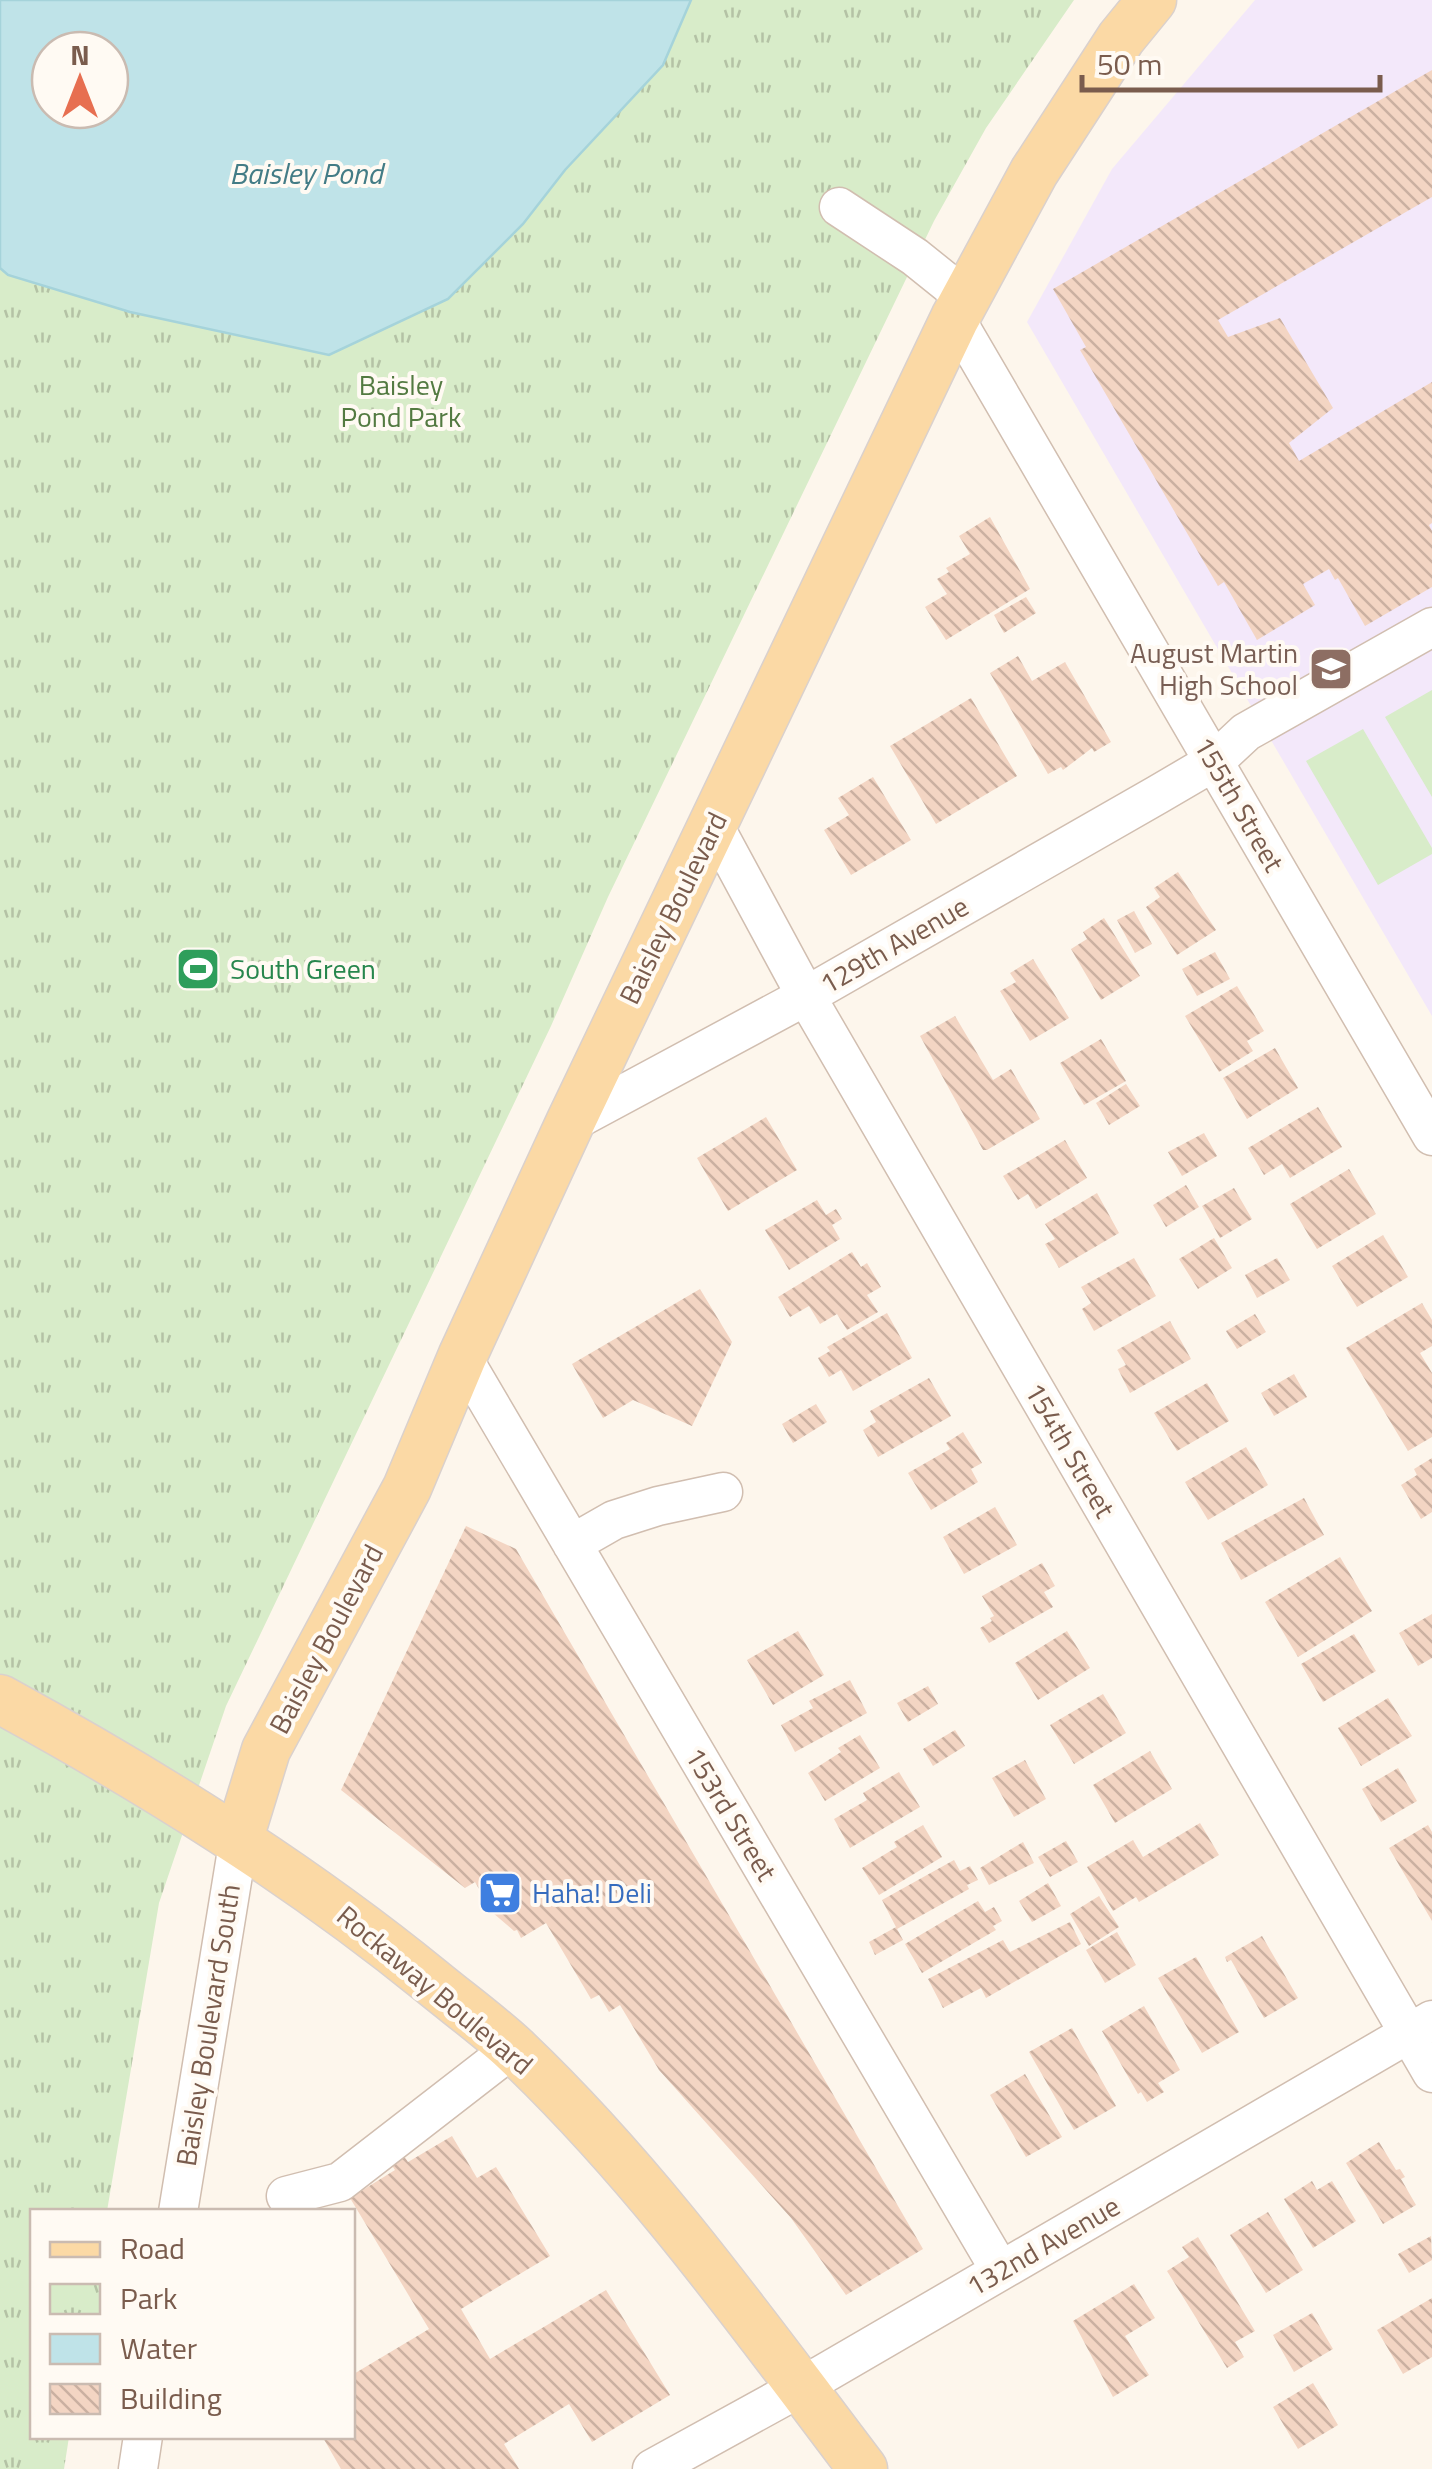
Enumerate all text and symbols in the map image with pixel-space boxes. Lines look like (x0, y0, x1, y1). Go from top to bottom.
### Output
north arrow (30, 30, 130, 130)
scale bar (1082, 30, 1380, 92)
text: N (70, 33, 90, 76)
text: 50 m (1097, 41, 1162, 87)
water label: Baisley Pond (230, 150, 385, 196)
park label: Baisley Pond Park (341, 363, 461, 438)
place label: August Martin High School (1130, 631, 1298, 706)
school or university icon: August Martin High School (1308, 646, 1354, 692)
street label: 155th Street (1183, 728, 1296, 880)
street label: Baisley Boulevard (607, 804, 738, 1011)
street label: 129th Avenue (811, 885, 976, 1005)
sports icon: South Green (175, 946, 221, 992)
place label: South Green (230, 947, 376, 990)
street label: 154th Street (1014, 1374, 1127, 1526)
street label: Baisley Boulevard (257, 1536, 394, 1741)
street label: 153rd Street (674, 1739, 788, 1889)
supermarket icon: Haha! Deli (477, 1870, 523, 1916)
place label: Haha! Deli (532, 1871, 652, 1914)
street label: Baisley Boulevard South (164, 1881, 251, 2169)
street label: Rockaway Boulevard (328, 1894, 543, 2085)
street label: 132nd Avenue (958, 2184, 1127, 2307)
legend (30, 2209, 355, 2439)
text: Road (120, 2225, 185, 2271)
text: Park (120, 2275, 177, 2321)
text: Water (120, 2325, 197, 2371)
text: Building (120, 2375, 222, 2421)

